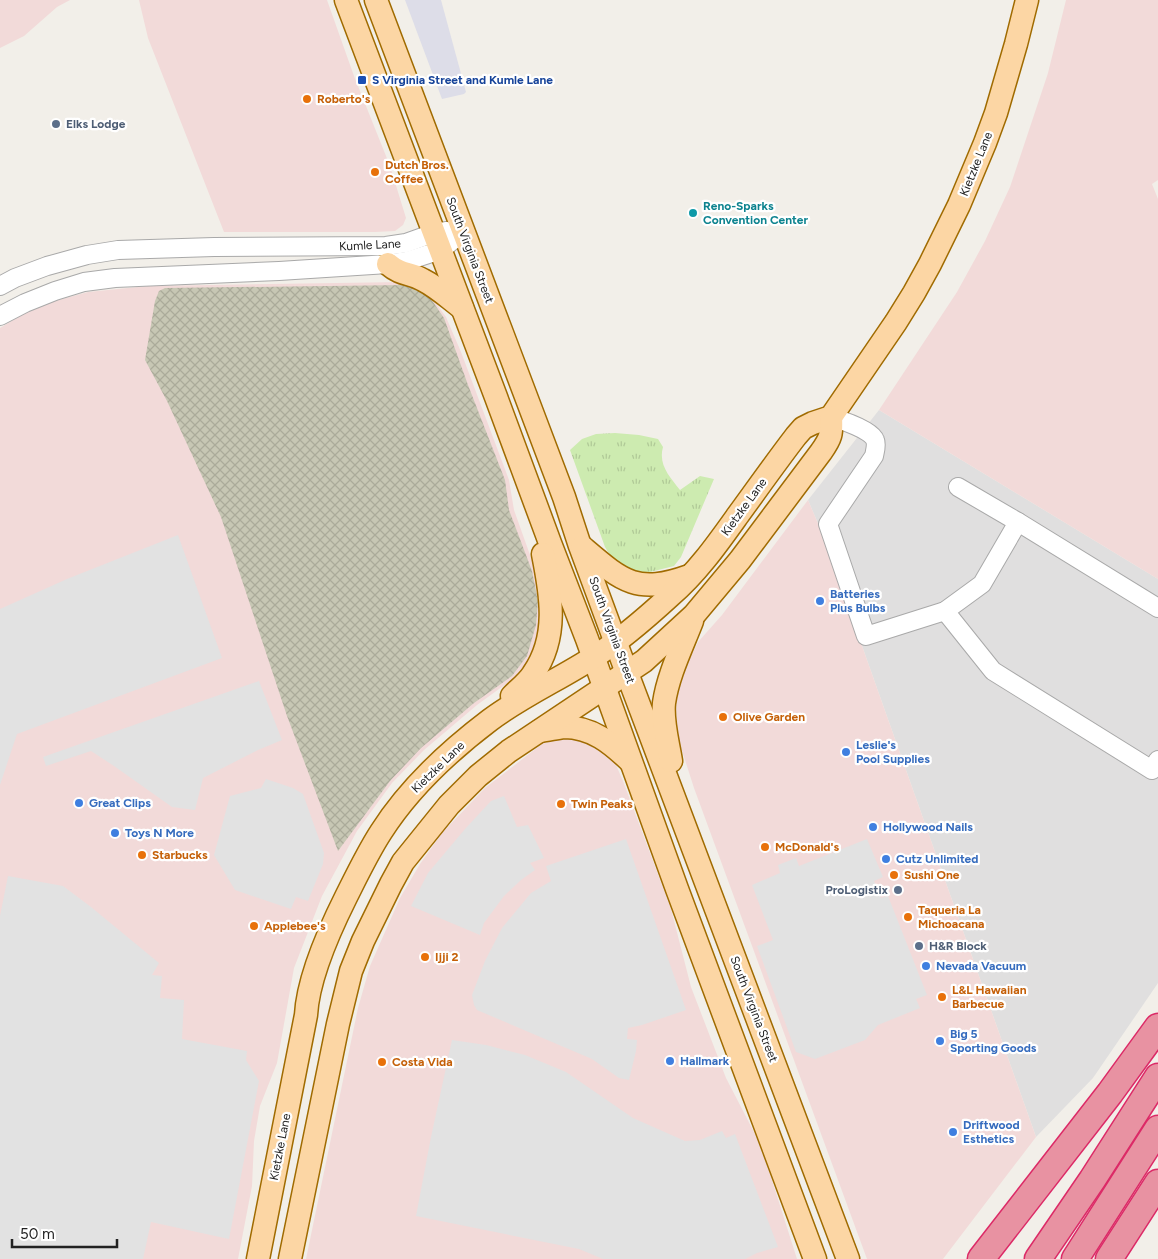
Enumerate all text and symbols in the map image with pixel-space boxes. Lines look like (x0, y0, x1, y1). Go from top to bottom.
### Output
place label: S Virginia Street and Kumle Lane (372, 73, 553, 87)
marker: S Virginia Street and Kumle Lane (356, 74, 368, 86)
place label: Roberto's (317, 92, 371, 106)
marker: Roberto's (301, 93, 313, 105)
place label: Elks Lodge (66, 117, 126, 131)
marker: Elks Lodge (50, 118, 62, 130)
street label: Kietzke Lane (957, 129, 995, 198)
place label: Dutch Bros. Coffee (385, 158, 449, 186)
marker: Dutch Bros. Coffee (369, 166, 381, 178)
street label: South Virginia Street (443, 195, 497, 305)
place label: Reno-Sparks Convention Center (703, 199, 808, 227)
marker: Reno-Sparks Convention Center (687, 207, 699, 219)
street label: Kumle Lane (339, 236, 402, 254)
street label: Kietzke Lane (718, 475, 770, 539)
street label: South Virginia Street (586, 575, 638, 686)
place label: Batteries Plus Bulbs (830, 587, 886, 615)
marker: Batteries Plus Bulbs (814, 595, 826, 607)
place label: Olive Garden (733, 710, 805, 724)
marker: Olive Garden (717, 711, 729, 723)
street label: Kietzke Lane (409, 738, 468, 796)
place label: Leslie's Pool Supplies (856, 738, 930, 766)
marker: Leslie's Pool Supplies (840, 746, 852, 758)
place label: Great Clips (89, 796, 151, 810)
marker: Great Clips (73, 797, 85, 809)
place label: Twin Peaks (571, 797, 633, 811)
marker: Twin Peaks (555, 798, 567, 810)
place label: Hollywood Nails (883, 820, 973, 834)
marker: Hollywood Nails (867, 821, 879, 833)
place label: Toys N More (125, 826, 194, 840)
marker: Toys N More (109, 827, 121, 839)
place label: McDonald's (775, 840, 839, 854)
marker: McDonald's (759, 841, 771, 853)
place label: Starbucks (152, 848, 208, 862)
marker: Starbucks (136, 849, 148, 861)
place label: Cutz Unlimited (896, 852, 978, 866)
marker: Cutz Unlimited (880, 853, 892, 865)
place label: Sushi One (904, 868, 960, 882)
marker: Sushi One (888, 869, 900, 881)
place label: ProLogistix (826, 883, 889, 897)
marker: ProLogistix (892, 884, 904, 896)
place label: Taqueria La Michoacana (918, 903, 984, 931)
marker: Taqueria La Michoacana (902, 911, 914, 923)
place label: Applebee's (264, 919, 326, 933)
marker: Applebee's (248, 920, 260, 932)
place label: H&R Block (929, 939, 987, 953)
marker: H&R Block (913, 940, 925, 952)
place label: Ijji 2 (435, 950, 458, 964)
marker: Ijji 2 (419, 951, 431, 963)
street label: South Virginia Street (727, 954, 781, 1064)
place label: Nevada Vacuum (936, 959, 1026, 973)
marker: Nevada Vacuum (920, 960, 932, 972)
place label: L&L Hawaiian Barbecue (952, 983, 1027, 1011)
marker: L&L Hawaiian Barbecue (936, 991, 948, 1003)
place label: Big 5 Sporting Goods (950, 1027, 1037, 1055)
marker: Big 5 Sporting Goods (934, 1035, 946, 1047)
place label: Hallmark (680, 1054, 730, 1068)
place label: Costa Vida (392, 1055, 453, 1069)
marker: Hallmark (664, 1055, 676, 1067)
marker: Costa Vida (376, 1056, 388, 1068)
street label: Kietzke Lane (267, 1112, 293, 1182)
place label: Driftwood Esthetics (963, 1118, 1020, 1146)
marker: Driftwood Esthetics (947, 1126, 959, 1138)
scale bar (12, 1216, 118, 1248)
text: 50 m (20, 1225, 55, 1243)

